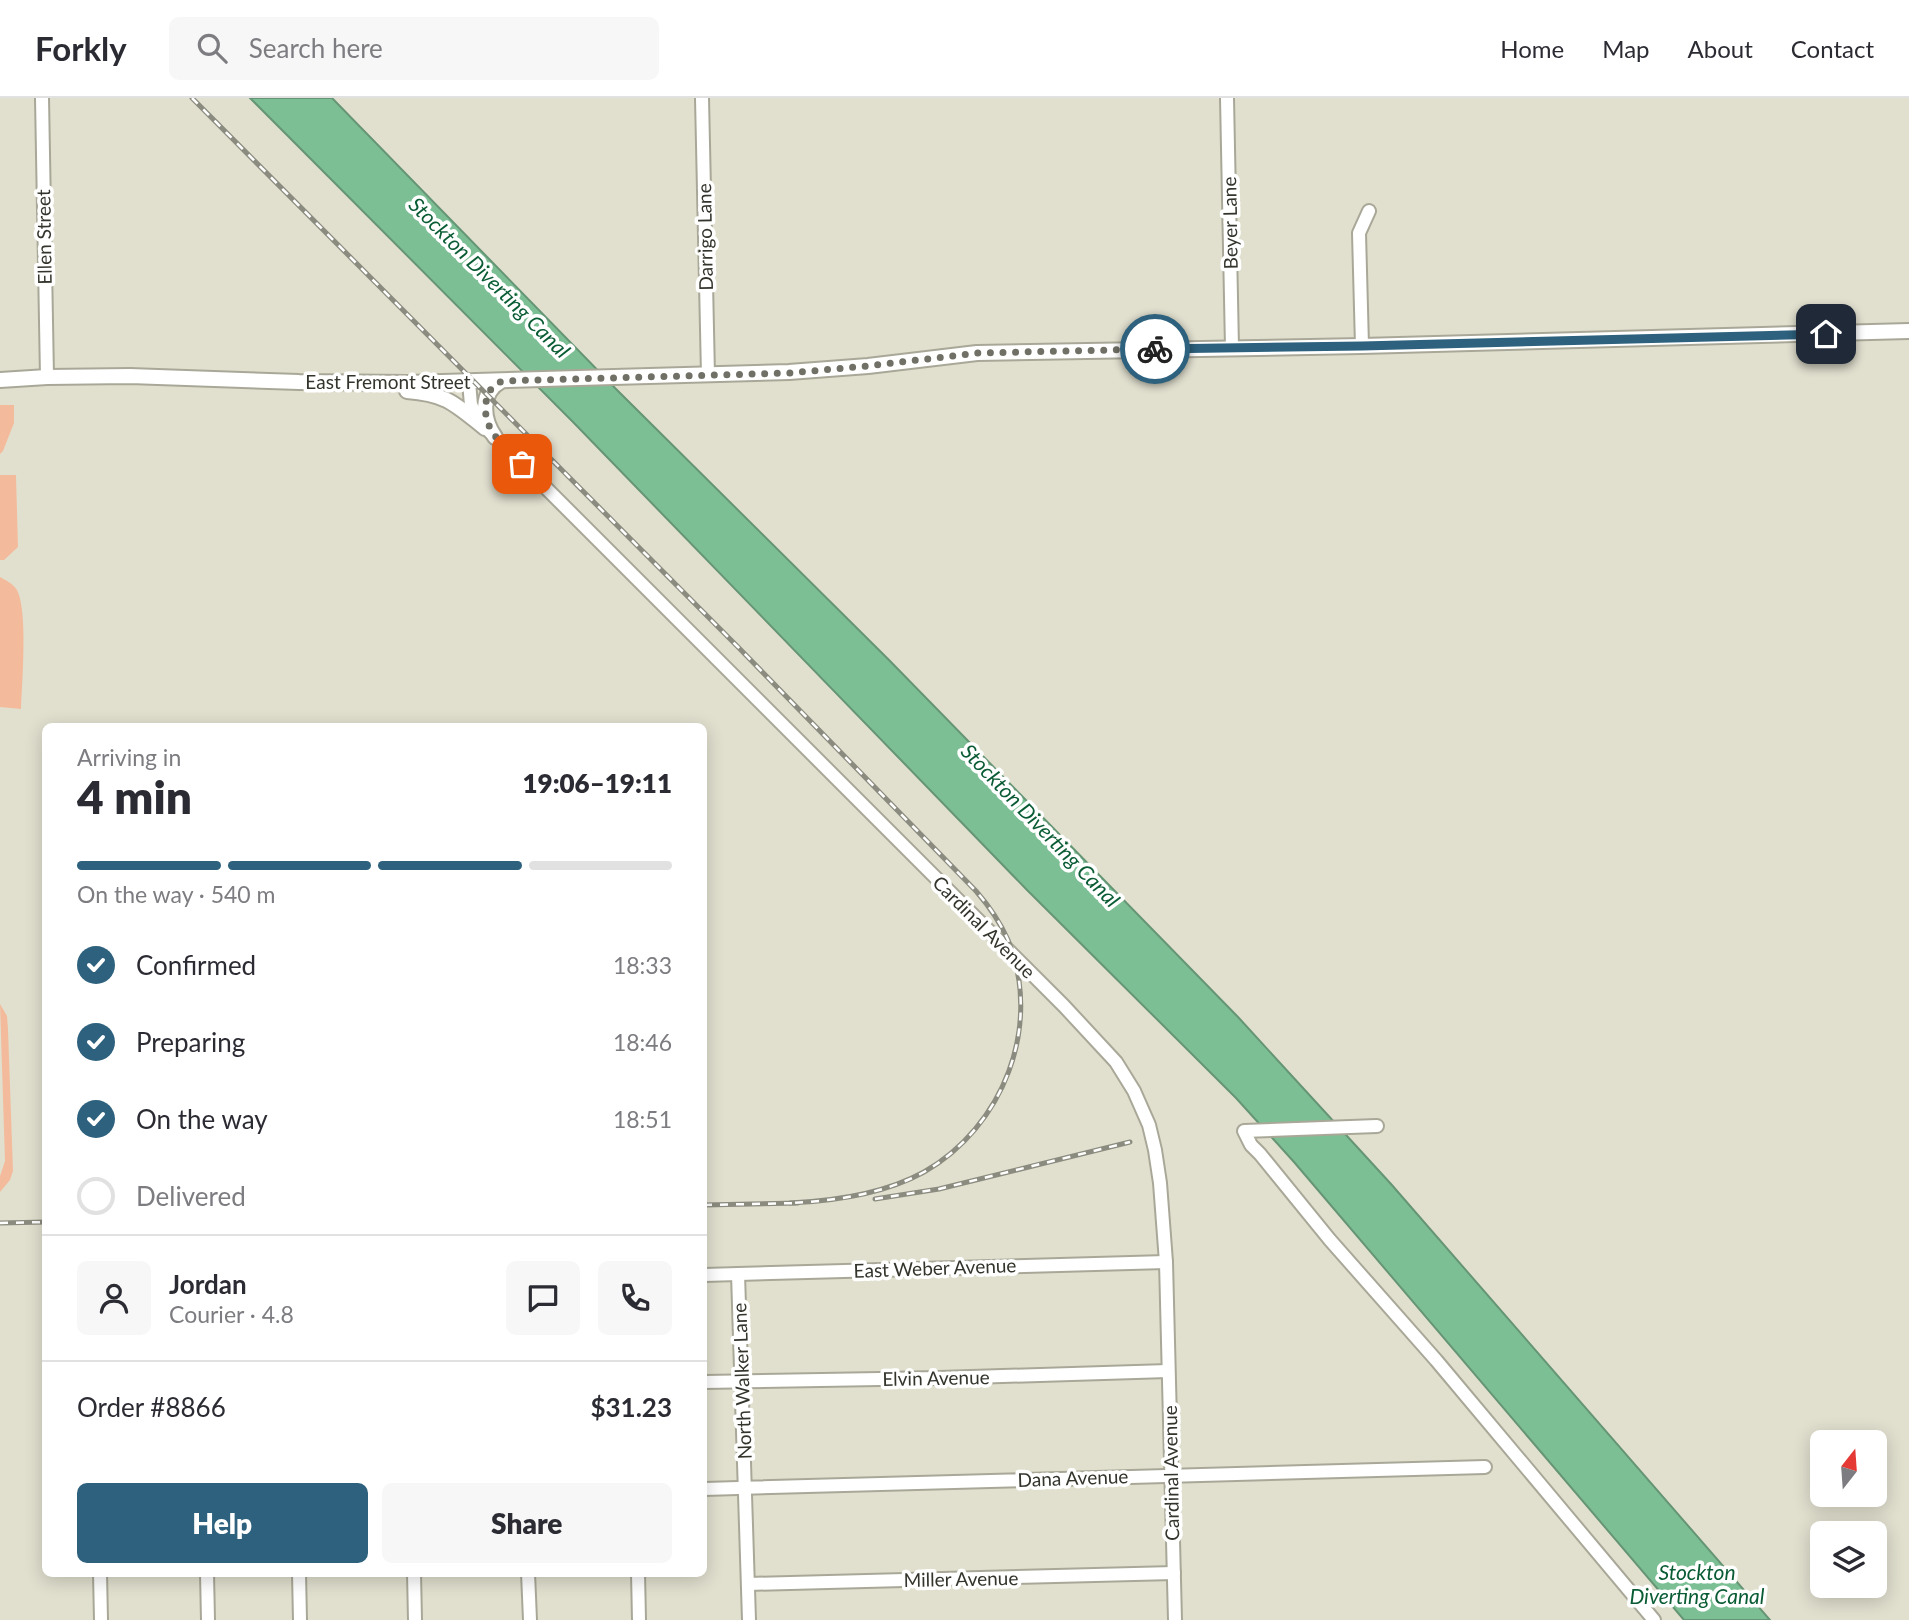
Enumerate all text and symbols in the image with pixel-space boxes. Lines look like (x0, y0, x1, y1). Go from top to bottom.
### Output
search box (169, 17, 659, 80)
text: Forkly (35, 28, 127, 68)
icon: search (193, 29, 231, 67)
text: Search here (249, 32, 383, 64)
text: Home (1500, 34, 1564, 63)
text: Map (1602, 34, 1650, 63)
text: About (1688, 34, 1753, 63)
text: Contact (1791, 34, 1874, 63)
street label: Beyer Lane (1217, 176, 1242, 270)
street label: Darrigo Lane (692, 183, 717, 291)
street label: Ellen Street (31, 189, 56, 285)
water label: Stockton Diverting Canal (404, 191, 576, 363)
pin (1796, 304, 1856, 364)
courier (1120, 314, 1190, 384)
icon: home (1807, 315, 1845, 353)
icon: bike (1136, 330, 1174, 368)
street label: East Fremont Street (305, 370, 471, 393)
pin (492, 434, 552, 494)
icon: bag (503, 445, 541, 483)
water label: Stockton Diverting Canal (957, 738, 1126, 912)
text: Arriving in (77, 743, 181, 771)
text: 19:06–19:11 (522, 767, 672, 799)
text: 4 min (77, 769, 192, 824)
street label: Cardinal Avenue (928, 871, 1040, 983)
text: On the way · 540 m (77, 880, 276, 908)
icon: check (77, 946, 115, 984)
text: Confirmed (136, 949, 256, 981)
text: 18:33 (613, 951, 672, 979)
icon: check (77, 1023, 115, 1061)
text: Preparing (136, 1026, 245, 1058)
text: 18:46 (613, 1028, 672, 1056)
icon: check (77, 1100, 115, 1138)
text: On the way (136, 1103, 268, 1135)
text: 18:51 (613, 1105, 672, 1133)
text: Delivered (136, 1180, 246, 1212)
street label: East Weber Avenue (853, 1253, 1017, 1282)
button: person (77, 1261, 151, 1335)
button: chat (506, 1261, 580, 1335)
button: phone (598, 1261, 672, 1335)
text: Jordan (169, 1268, 247, 1300)
text: Courier · 4.8 (169, 1300, 294, 1328)
street label: North Walker Lane (727, 1302, 756, 1460)
street label: Elvin Avenue (882, 1365, 990, 1390)
text: Order #8866 (77, 1391, 226, 1423)
text: $31.23 (590, 1391, 672, 1423)
street label: Cardinal Avenue (1158, 1405, 1183, 1541)
north arrow (1810, 1430, 1886, 1507)
map controls (1810, 1430, 1887, 1598)
street label: Dana Avenue (1017, 1464, 1129, 1491)
button: Help (77, 1483, 368, 1563)
button: Share (382, 1483, 672, 1563)
button: layers (1810, 1521, 1887, 1598)
water label: Stockton Diverting Canal (1629, 1559, 1765, 1608)
street label: Miller Avenue (903, 1566, 1019, 1591)

